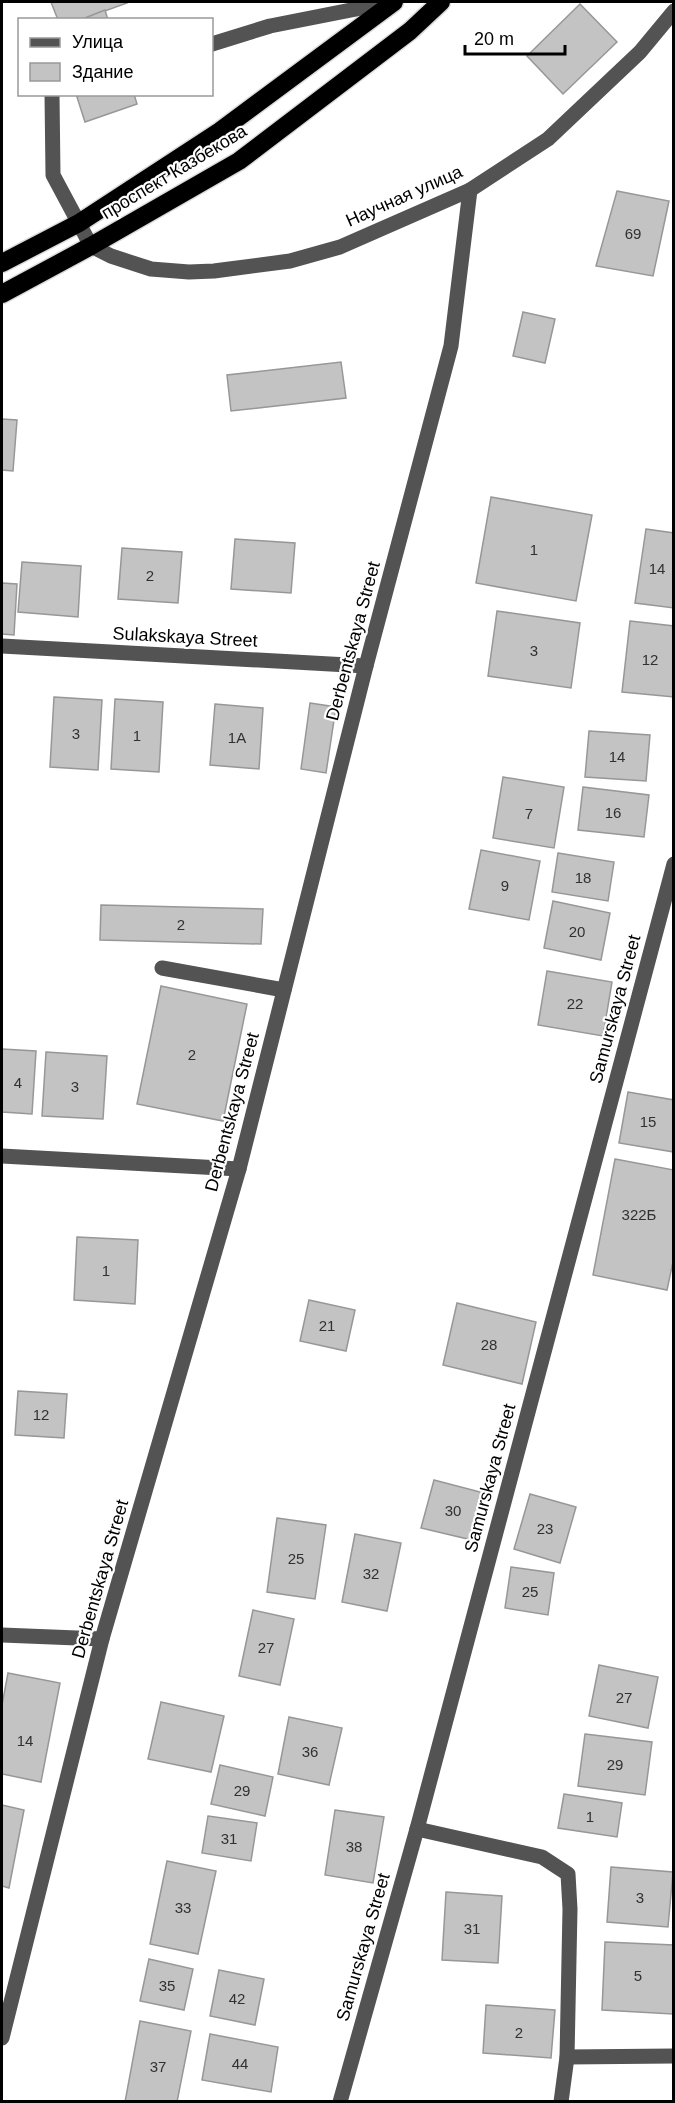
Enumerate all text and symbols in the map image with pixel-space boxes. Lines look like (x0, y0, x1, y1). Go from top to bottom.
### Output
legend (18, 18, 213, 96)
scale bar (465, 18, 566, 56)
text: 20 m (474, 29, 514, 49)
text: Улица (72, 32, 124, 52)
text: Здание (72, 62, 133, 82)
street label: проспект Казбекова (98, 120, 251, 223)
street label: Научная улица (343, 161, 466, 231)
house number: 69 (625, 225, 641, 242)
house number: 1 (530, 541, 538, 558)
street label: Derbentskaya Street (322, 559, 384, 723)
house number: 14 (649, 560, 665, 577)
house number: 2 (146, 567, 154, 584)
street label: Sulakskaya Street (112, 623, 258, 651)
house number: 3 (530, 642, 538, 659)
house number: 12 (642, 651, 658, 668)
house number: 3 (72, 725, 80, 742)
house number: 1 (133, 727, 141, 744)
house number: 1А (228, 729, 246, 746)
house number: 14 (609, 748, 625, 765)
house number: 16 (605, 804, 621, 821)
house number: 7 (525, 805, 533, 822)
house number: 18 (575, 869, 591, 886)
house number: 9 (501, 877, 509, 894)
house number: 2 (177, 916, 185, 933)
house number: 20 (569, 923, 585, 940)
street label: Samurskaya Street (586, 932, 644, 1086)
house number: 22 (567, 995, 583, 1012)
street label: Derbentskaya Street (201, 1030, 263, 1194)
house number: 2 (188, 1046, 196, 1063)
house number: 4 (14, 1074, 22, 1091)
house number: 3 (71, 1078, 79, 1095)
house number: 15 (640, 1113, 656, 1130)
house number: 322Б (622, 1206, 657, 1223)
house number: 1 (102, 1262, 110, 1279)
house number: 21 (319, 1317, 335, 1334)
house number: 28 (481, 1336, 497, 1353)
street label: Samurskaya Street (461, 1401, 519, 1555)
house number: 12 (33, 1406, 49, 1423)
street label: Derbentskaya Street (68, 1497, 132, 1661)
house number: 30 (445, 1502, 461, 1519)
house number: 23 (537, 1520, 553, 1537)
house number: 25 (288, 1550, 304, 1567)
house number: 32 (363, 1565, 379, 1582)
house number: 25 (522, 1583, 538, 1600)
house number: 27 (258, 1639, 274, 1656)
house number: 27 (616, 1689, 632, 1706)
house number: 14 (17, 1732, 33, 1749)
house number: 36 (302, 1743, 318, 1760)
house number: 29 (607, 1756, 623, 1773)
house number: 29 (234, 1782, 250, 1799)
house number: 1 (586, 1808, 594, 1825)
house number: 31 (221, 1830, 237, 1847)
house number: 38 (346, 1838, 362, 1855)
street label: Samurskaya Street (332, 1871, 394, 2023)
house number: 3 (636, 1889, 644, 1906)
house number: 33 (175, 1899, 191, 1916)
house number: 31 (464, 1920, 480, 1937)
house number: 5 (634, 1967, 642, 1984)
house number: 35 (159, 1977, 175, 1994)
house number: 42 (229, 1990, 245, 2007)
house number: 2 (515, 2024, 523, 2041)
house number: 44 (232, 2055, 248, 2072)
house number: 37 (150, 2058, 166, 2075)

